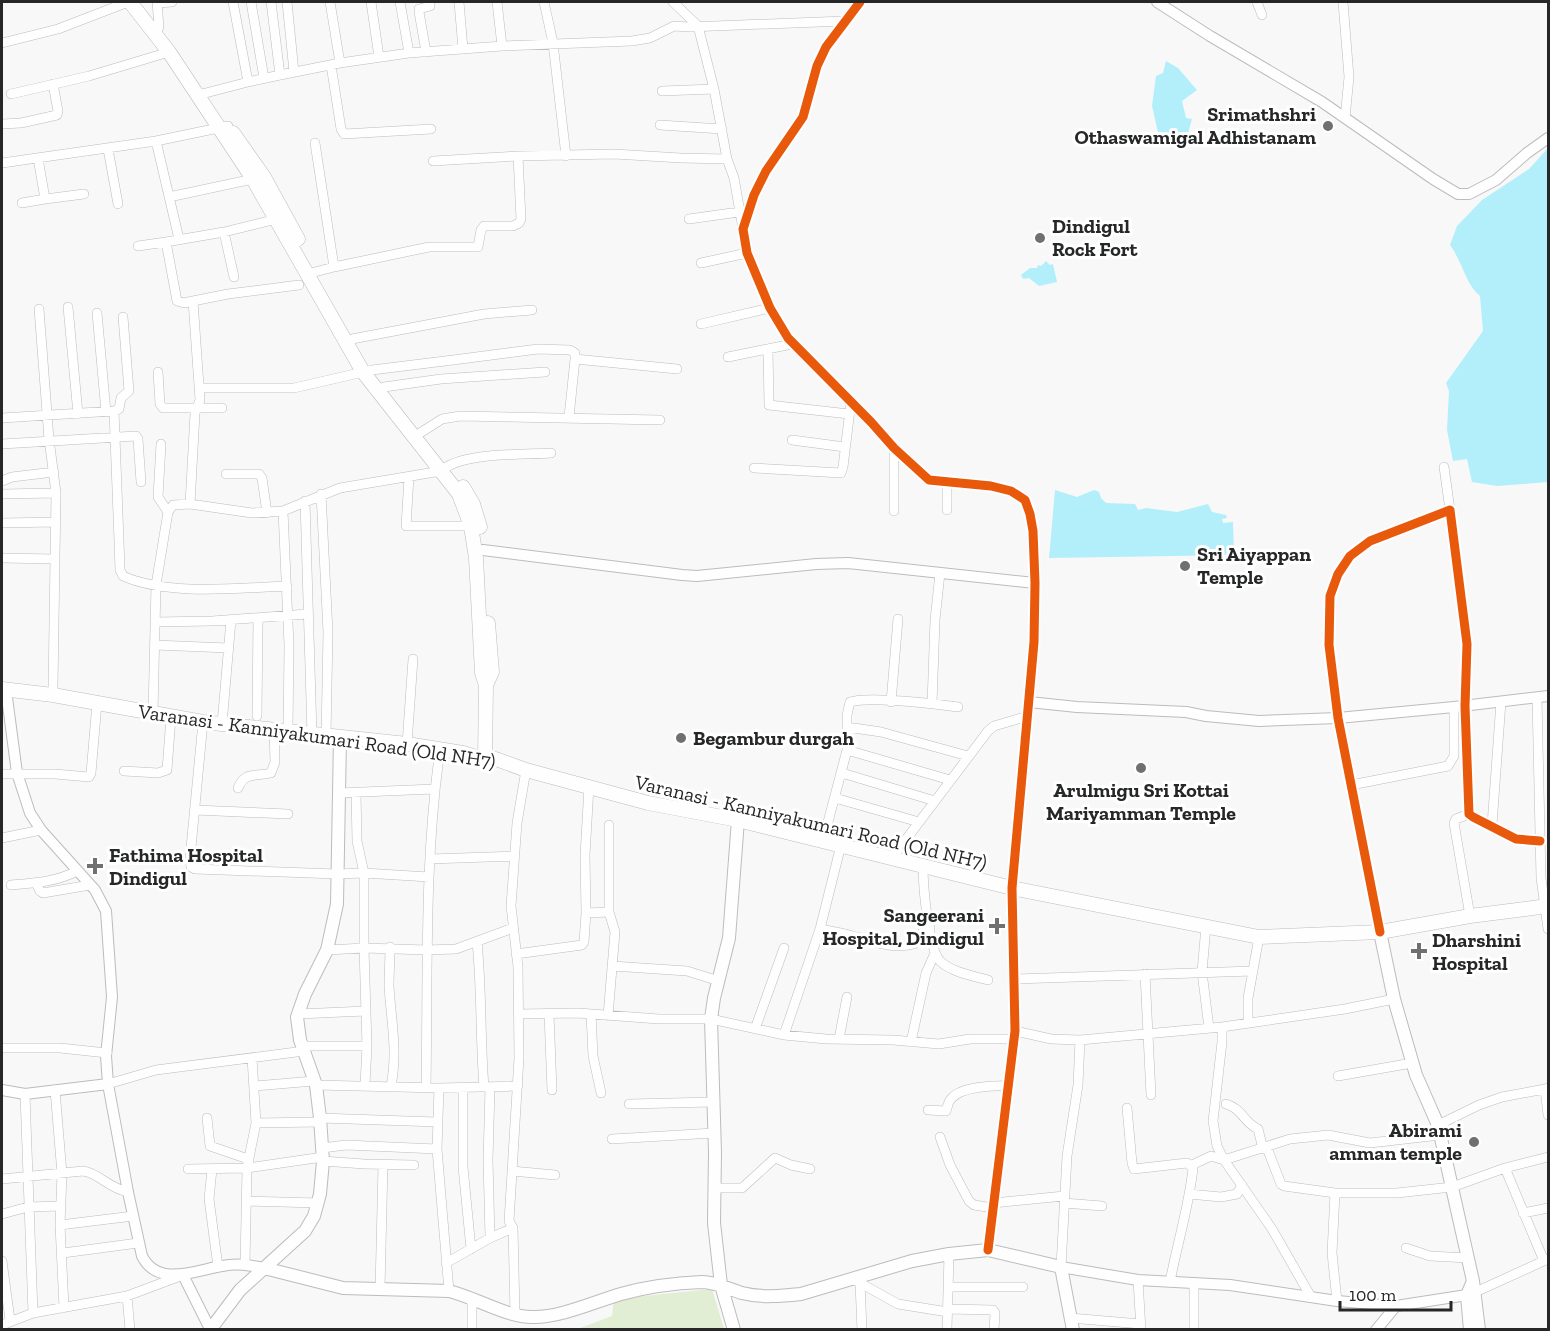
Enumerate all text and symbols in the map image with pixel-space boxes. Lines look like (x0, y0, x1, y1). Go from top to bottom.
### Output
place label: Srimathshri Othaswamigal Adhistanam (1075, 102, 1316, 149)
marker: Srimathshri Othaswamigal Adhistanam (1321, 119, 1335, 133)
place label: Dindigul Rock Fort (1052, 214, 1139, 261)
marker: Dindigul Rock Fort (1033, 231, 1047, 245)
place label: Sri Aiyappan Temple (1197, 542, 1311, 589)
marker: Sri Aiyappan Temple (1178, 559, 1192, 573)
street label: Varanasi - Kanniyakumari Road (Old NH7) (136, 699, 497, 773)
place label: Begambur durgah (693, 726, 854, 750)
marker: Begambur durgah (674, 731, 688, 745)
marker: Arulmigu Sri Kottai Mariyamman Temple (1134, 761, 1148, 775)
street label: Varanasi - Kanniyakumari Road (Old NH7) (632, 770, 989, 874)
place label: Arulmigu Sri Kottai Mariyamman Temple (1046, 778, 1236, 825)
place label: Fathima Hospital Dindigul (109, 843, 263, 890)
marker: Fathima Hospital Dindigul (86, 857, 104, 875)
place label: Sangeerani Hospital, Dindigul (822, 903, 984, 950)
marker: Sangeerani Hospital, Dindigul (988, 917, 1006, 935)
place label: Dharshini Hospital (1432, 928, 1521, 975)
marker: Dharshini Hospital (1410, 942, 1428, 960)
place label: Abirami amman temple (1329, 1118, 1462, 1165)
marker: Abirami amman temple (1467, 1135, 1481, 1149)
scale bar (1340, 1274, 1451, 1312)
text: 100 m (1349, 1284, 1397, 1306)

